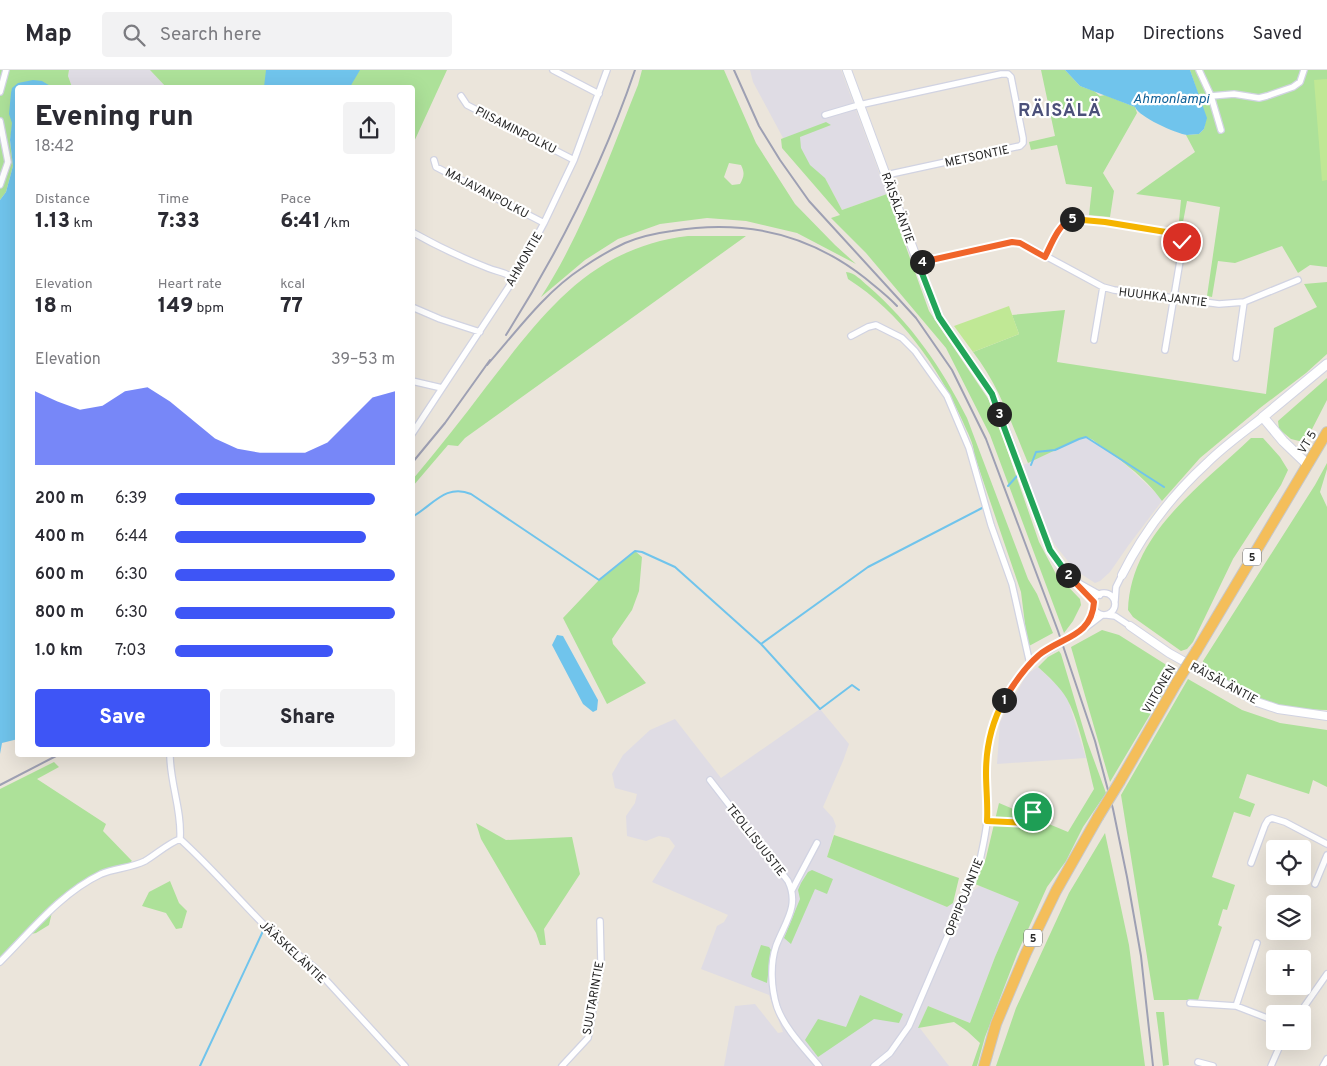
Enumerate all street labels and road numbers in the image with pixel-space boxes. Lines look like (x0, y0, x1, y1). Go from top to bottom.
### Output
street label: PIISAMINPOLKU (472, 103, 559, 158)
street label: METSONTIE (944, 142, 1011, 172)
street label: MAJAVANPOLKU (442, 165, 531, 223)
street label: RÄISÄLÄNTIE (877, 171, 917, 246)
street label: AHMONTIE (503, 229, 547, 290)
street label: HUUHKAJANTIE (1118, 285, 1208, 311)
street label: VT 5 (1295, 428, 1321, 457)
road number: 5 (1243, 548, 1261, 566)
street label: RÄISÄLÄNTIE (1187, 659, 1260, 708)
street label: VIITONEN (1140, 662, 1180, 717)
street label: TEOLLISUUSTIE (722, 801, 788, 880)
street label: OPPIPOJANTIE (942, 856, 988, 939)
street label: JÄÄSKELÄNTIE (256, 918, 329, 988)
road number: 5 (1024, 930, 1042, 946)
street label: SUUTARINTIE (580, 960, 608, 1036)

